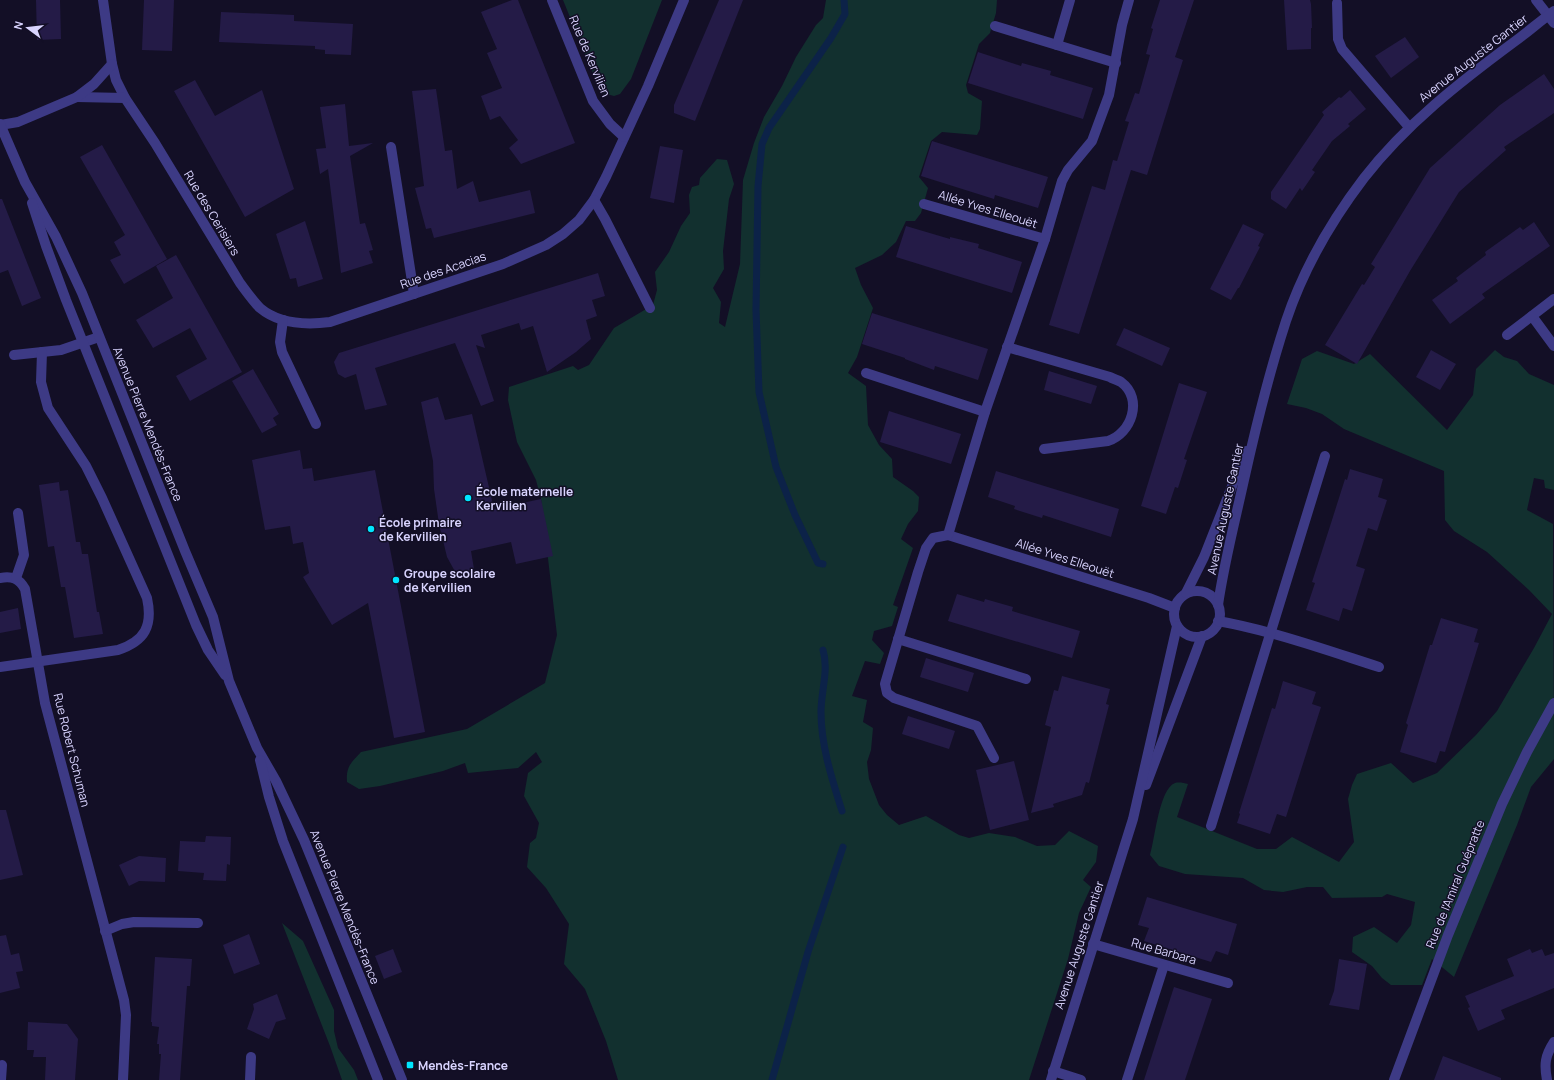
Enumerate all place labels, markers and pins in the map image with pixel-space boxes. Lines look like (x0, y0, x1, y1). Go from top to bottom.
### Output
place label: École maternelle Kervilien (476, 483, 573, 514)
marker: École maternelle Kervilien (463, 493, 473, 503)
place label: École primaire de Kervilien (379, 514, 462, 545)
marker: École primaire de Kervilien (366, 524, 376, 534)
place label: Groupe scolaire de Kervilien (404, 565, 496, 596)
marker: Groupe scolaire de Kervilien (391, 575, 401, 585)
place label: Mendès-France (418, 1057, 508, 1074)
marker: Mendès-France (405, 1060, 415, 1070)

